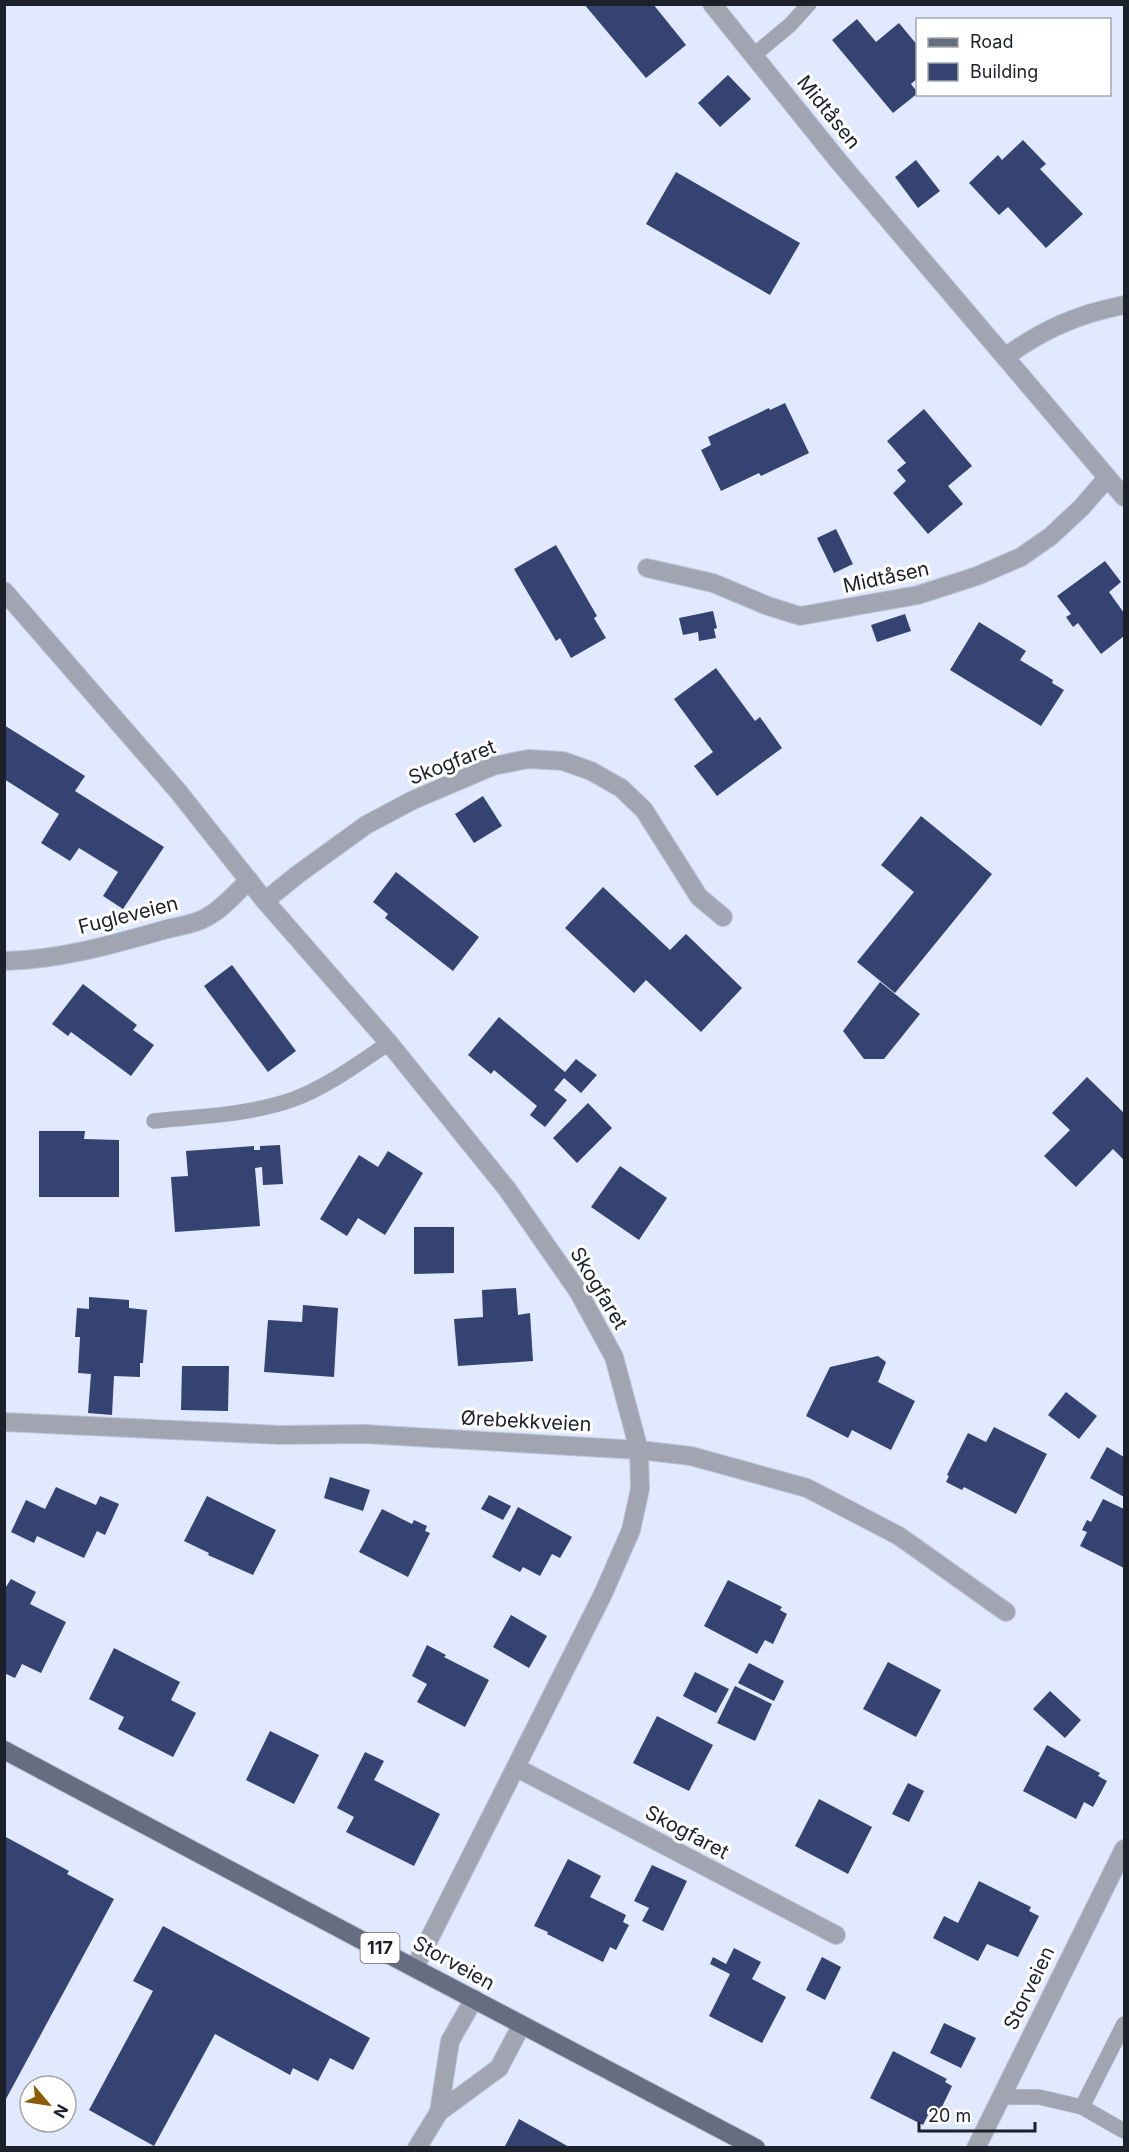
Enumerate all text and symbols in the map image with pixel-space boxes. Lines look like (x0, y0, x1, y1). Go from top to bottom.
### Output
legend (916, 18, 1111, 96)
text: Road (970, 31, 1013, 52)
text: Building (970, 61, 1038, 82)
street label: Midtåsen (792, 71, 866, 153)
street label: Midtåsen (841, 556, 931, 598)
street label: Skogfaret (405, 734, 499, 790)
street label: Fugleveien (76, 891, 180, 939)
street label: Skogfaret (565, 1243, 633, 1334)
street label: Ørebekkveien (460, 1406, 592, 1436)
street label: Skogfaret (641, 1800, 733, 1864)
street label: Storveien (409, 1931, 499, 1995)
road number: 117 (360, 1933, 400, 1963)
street label: Storveien (999, 1942, 1059, 2034)
north arrow (18, 2074, 78, 2134)
scale bar (919, 2095, 1034, 2133)
text: N (49, 2101, 73, 2121)
text: 20 m (928, 2105, 971, 2126)

